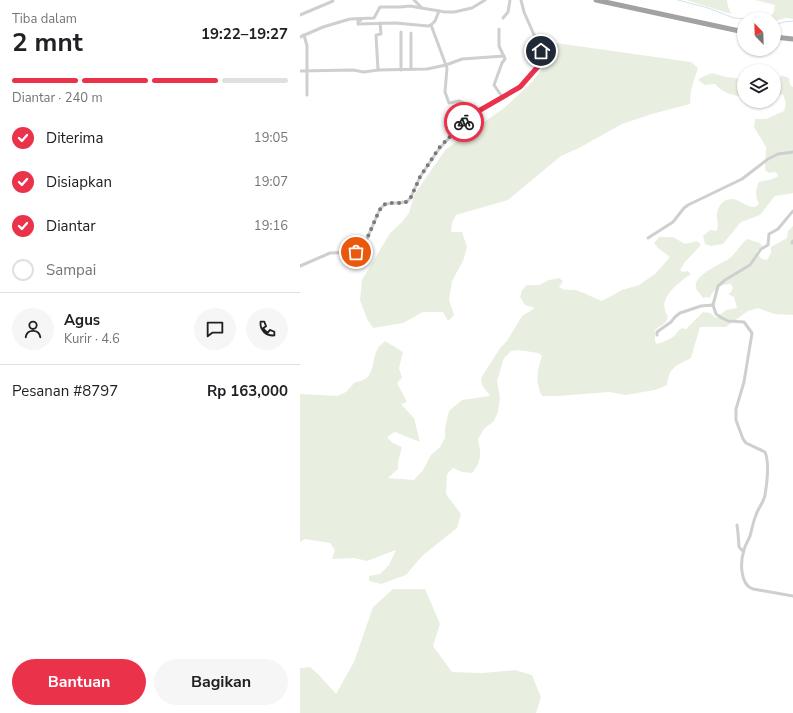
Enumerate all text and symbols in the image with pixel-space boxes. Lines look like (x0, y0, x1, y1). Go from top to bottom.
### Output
text: Tiba dalam (12, 10, 77, 28)
north arrow (737, 12, 781, 56)
map controls (737, 12, 781, 108)
text: 19:22–19:27 (201, 24, 288, 44)
text: 2 mnt (12, 25, 83, 60)
pin (524, 34, 558, 68)
icon: home (530, 40, 552, 62)
button: layers (737, 64, 781, 108)
text: Diantar · 240 m (12, 89, 103, 107)
courier (444, 102, 484, 142)
icon: bike (453, 111, 475, 133)
icon: check (12, 127, 34, 149)
text: Diterima (46, 128, 103, 148)
text: 19:05 (254, 129, 288, 147)
icon: check (12, 171, 34, 193)
text: Disiapkan (46, 172, 112, 192)
text: 19:07 (254, 173, 288, 191)
icon: check (12, 215, 34, 237)
text: Diantar (46, 216, 96, 236)
text: 19:16 (254, 217, 288, 235)
pin (339, 235, 373, 269)
icon: bag (345, 241, 367, 263)
text: Sampai (46, 260, 96, 280)
button: person (12, 308, 54, 350)
button: chat (194, 308, 236, 350)
button: phone (246, 308, 288, 350)
text: Agus (64, 310, 100, 330)
text: Kurir · 4.6 (64, 330, 120, 348)
text: Pesanan #8797 (12, 381, 118, 401)
text: Rp 163,000 (207, 381, 288, 401)
button: Bantuan (12, 659, 146, 705)
button: Bagikan (154, 659, 288, 705)

